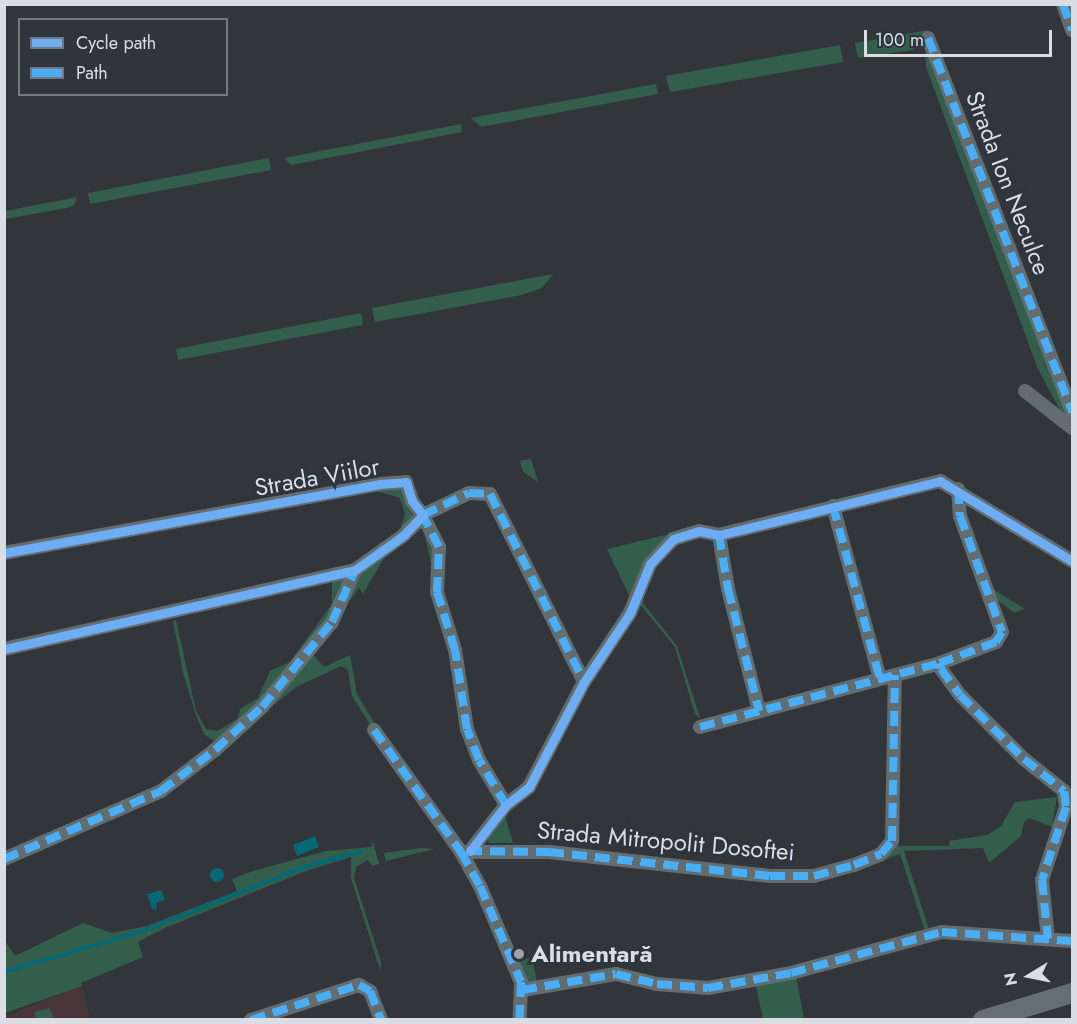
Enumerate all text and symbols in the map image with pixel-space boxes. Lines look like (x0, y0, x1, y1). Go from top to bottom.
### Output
legend (18, 18, 228, 96)
scale bar (867, 18, 1054, 56)
text: 100 m (875, 27, 924, 53)
text: Cycle path (76, 30, 156, 56)
text: Path (76, 60, 108, 86)
street label: Strada Ion Neculce (960, 87, 1056, 279)
street label: Strada Viilor (252, 452, 382, 502)
street label: Strada Mitropolit Dosoftei (536, 815, 796, 867)
place label: Alimentară (531, 940, 652, 968)
north arrow (999, 946, 1059, 1006)
marker: Alimentară (512, 947, 526, 961)
text: N (998, 971, 1023, 987)

